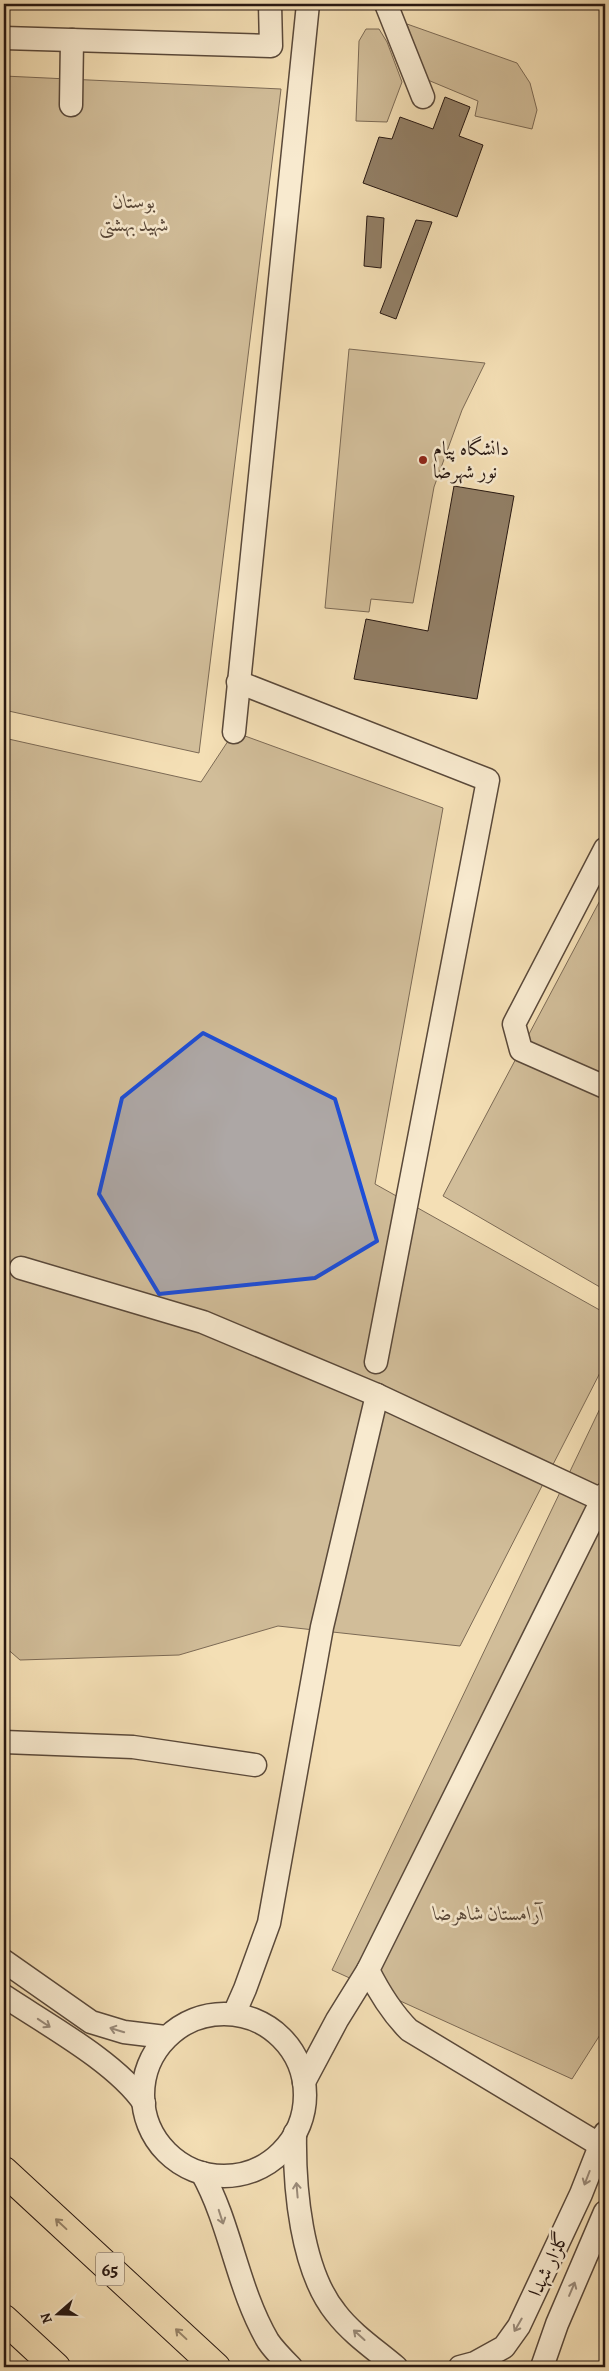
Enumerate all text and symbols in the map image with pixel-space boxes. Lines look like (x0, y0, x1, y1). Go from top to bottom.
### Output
park label: بوستان شهید بهشتی (99, 188, 169, 239)
place label: دانشگاه پیام نور شهرضا (433, 435, 509, 485)
marker: دانشگاه پیام نور شهرضا (417, 454, 429, 466)
park label: آرامستان شاهرضا (432, 1900, 544, 1927)
one-way arrow (37, 2018, 51, 2028)
one-way arrow (110, 2025, 126, 2034)
one-way arrow (582, 2170, 592, 2185)
one-way arrow (292, 2182, 302, 2198)
one-way arrow (217, 2209, 227, 2225)
one-way arrow (55, 2218, 68, 2230)
street label: گلزار شهدا (522, 2227, 575, 2301)
road number: 65 (96, 2252, 124, 2286)
one-way arrow (568, 2282, 578, 2297)
north arrow (32, 2288, 82, 2338)
text: N (36, 2310, 57, 2326)
one-way arrow (513, 2317, 523, 2332)
one-way arrow (174, 2328, 187, 2340)
one-way arrow (352, 2329, 365, 2341)

